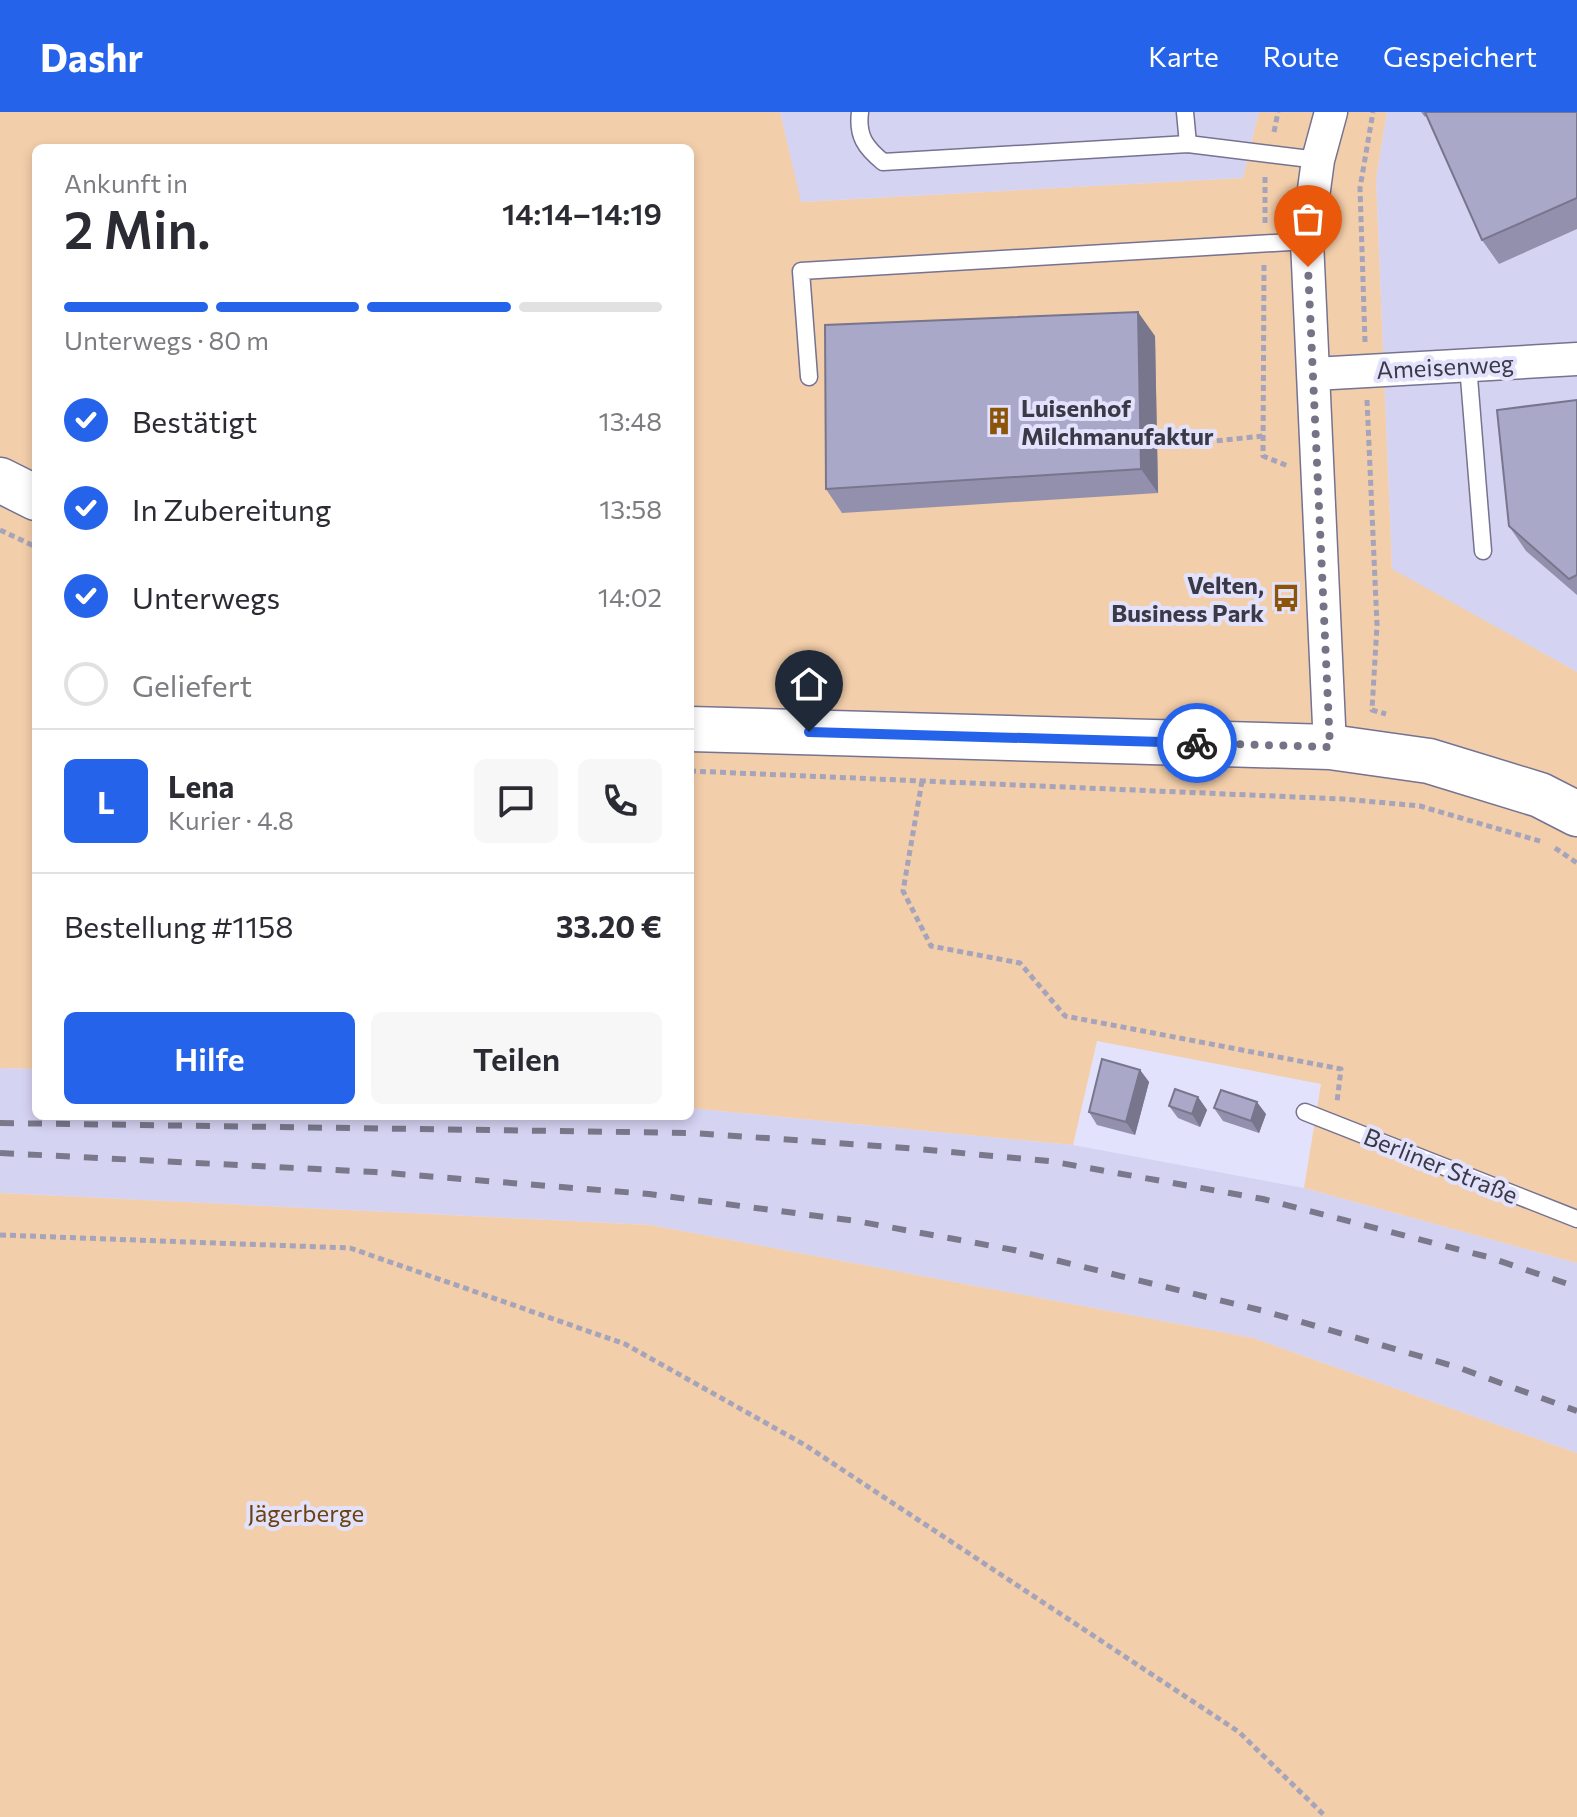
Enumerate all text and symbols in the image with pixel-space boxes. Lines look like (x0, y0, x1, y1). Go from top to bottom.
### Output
text: Dashr (40, 33, 143, 80)
text: Karte (1148, 39, 1219, 73)
text: Route (1263, 39, 1339, 73)
text: Gespeichert (1383, 39, 1537, 73)
text: Ankunft in (64, 167, 188, 198)
pin (1274, 185, 1342, 267)
text: 14:14–14:19 (502, 194, 662, 231)
text: 2 Min. (64, 196, 211, 260)
icon: bag (1286, 197, 1330, 241)
text: Unterwegs · 80 m (64, 324, 269, 355)
street label: Ameisenweg (1375, 348, 1515, 384)
place label: Luisenhof Milchmanufaktur (1021, 393, 1214, 450)
icon: check (64, 398, 108, 442)
text: Bestätigt (132, 402, 257, 439)
text: 13:48 (599, 405, 662, 436)
building icon: Luisenhof Milchmanufaktur (984, 406, 1014, 436)
icon: check (64, 486, 108, 530)
text: In Zubereitung (132, 490, 331, 527)
text: 13:58 (599, 493, 662, 524)
place label: Velten, Business Park (1111, 570, 1264, 627)
icon: check (64, 574, 108, 618)
text: Unterwegs (132, 578, 280, 615)
text: 14:02 (598, 581, 662, 612)
bus stop icon: Velten, Business Park (1271, 583, 1301, 613)
pin (775, 650, 843, 732)
icon: home (787, 662, 831, 706)
text: Geliefert (132, 666, 252, 703)
courier (1157, 703, 1237, 783)
icon: bike (1175, 721, 1219, 765)
button: chat (474, 759, 558, 843)
button: phone (578, 759, 662, 843)
text: Lena (168, 767, 234, 804)
text: L (97, 783, 115, 820)
text: Kurier · 4.8 (168, 804, 294, 835)
text: Bestellung #1158 (64, 907, 293, 944)
text: 33.20 € (556, 907, 662, 944)
button: Hilfe (64, 1012, 355, 1104)
button: Teilen (371, 1012, 662, 1104)
street label: Berliner Straße (1360, 1121, 1522, 1209)
park label: Jägerberge (248, 1498, 364, 1527)

